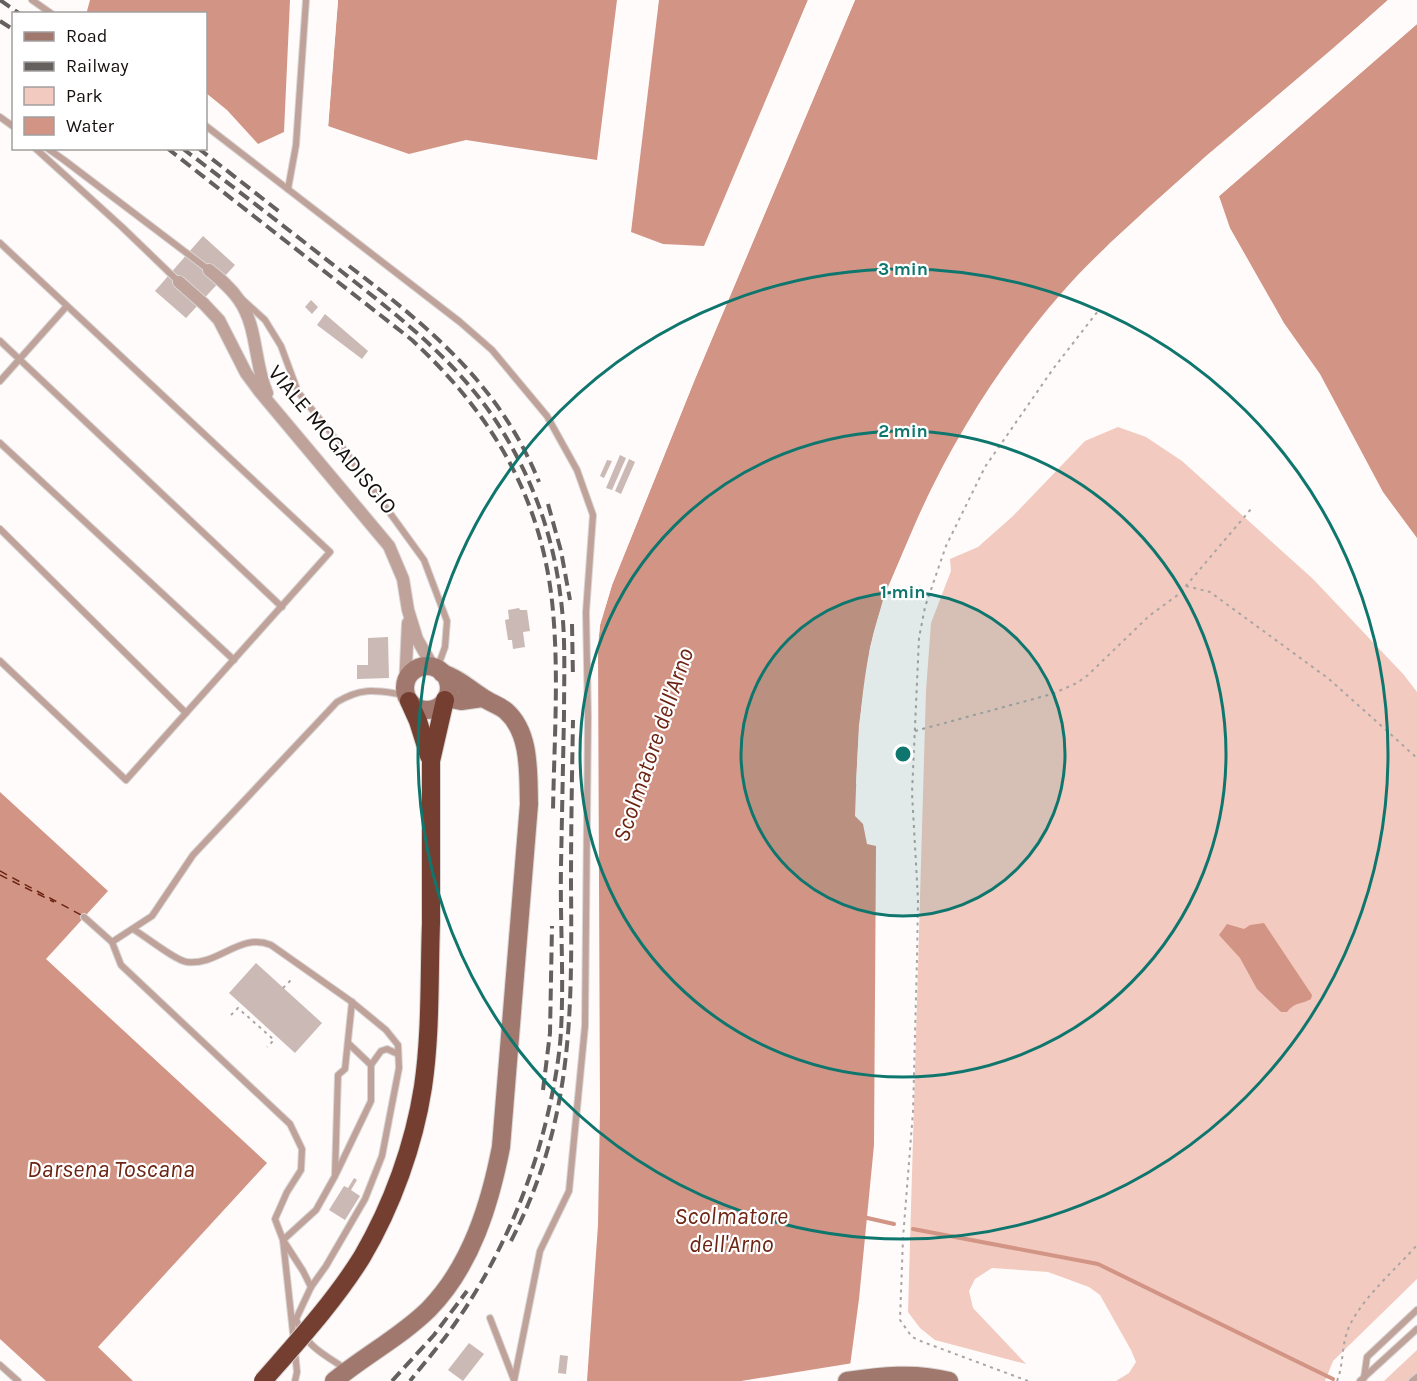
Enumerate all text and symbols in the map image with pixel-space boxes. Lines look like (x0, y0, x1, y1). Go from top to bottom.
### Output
legend (12, 12, 207, 150)
text: Road (66, 25, 107, 47)
text: Railway (66, 55, 129, 77)
text: Park (66, 85, 103, 107)
text: Water (66, 115, 114, 137)
text: 3 min (878, 258, 928, 280)
street label: VIALE MOGADISCIO (262, 360, 402, 519)
text: 2 min (878, 420, 928, 442)
text: 1 min (880, 581, 926, 603)
water label: Scolmatore dell'Arno (607, 644, 699, 846)
centre of rings (893, 744, 913, 764)
water label: Darsena Toscana (27, 1155, 195, 1183)
water label: Scolmatore dell'Arno (674, 1202, 788, 1258)

